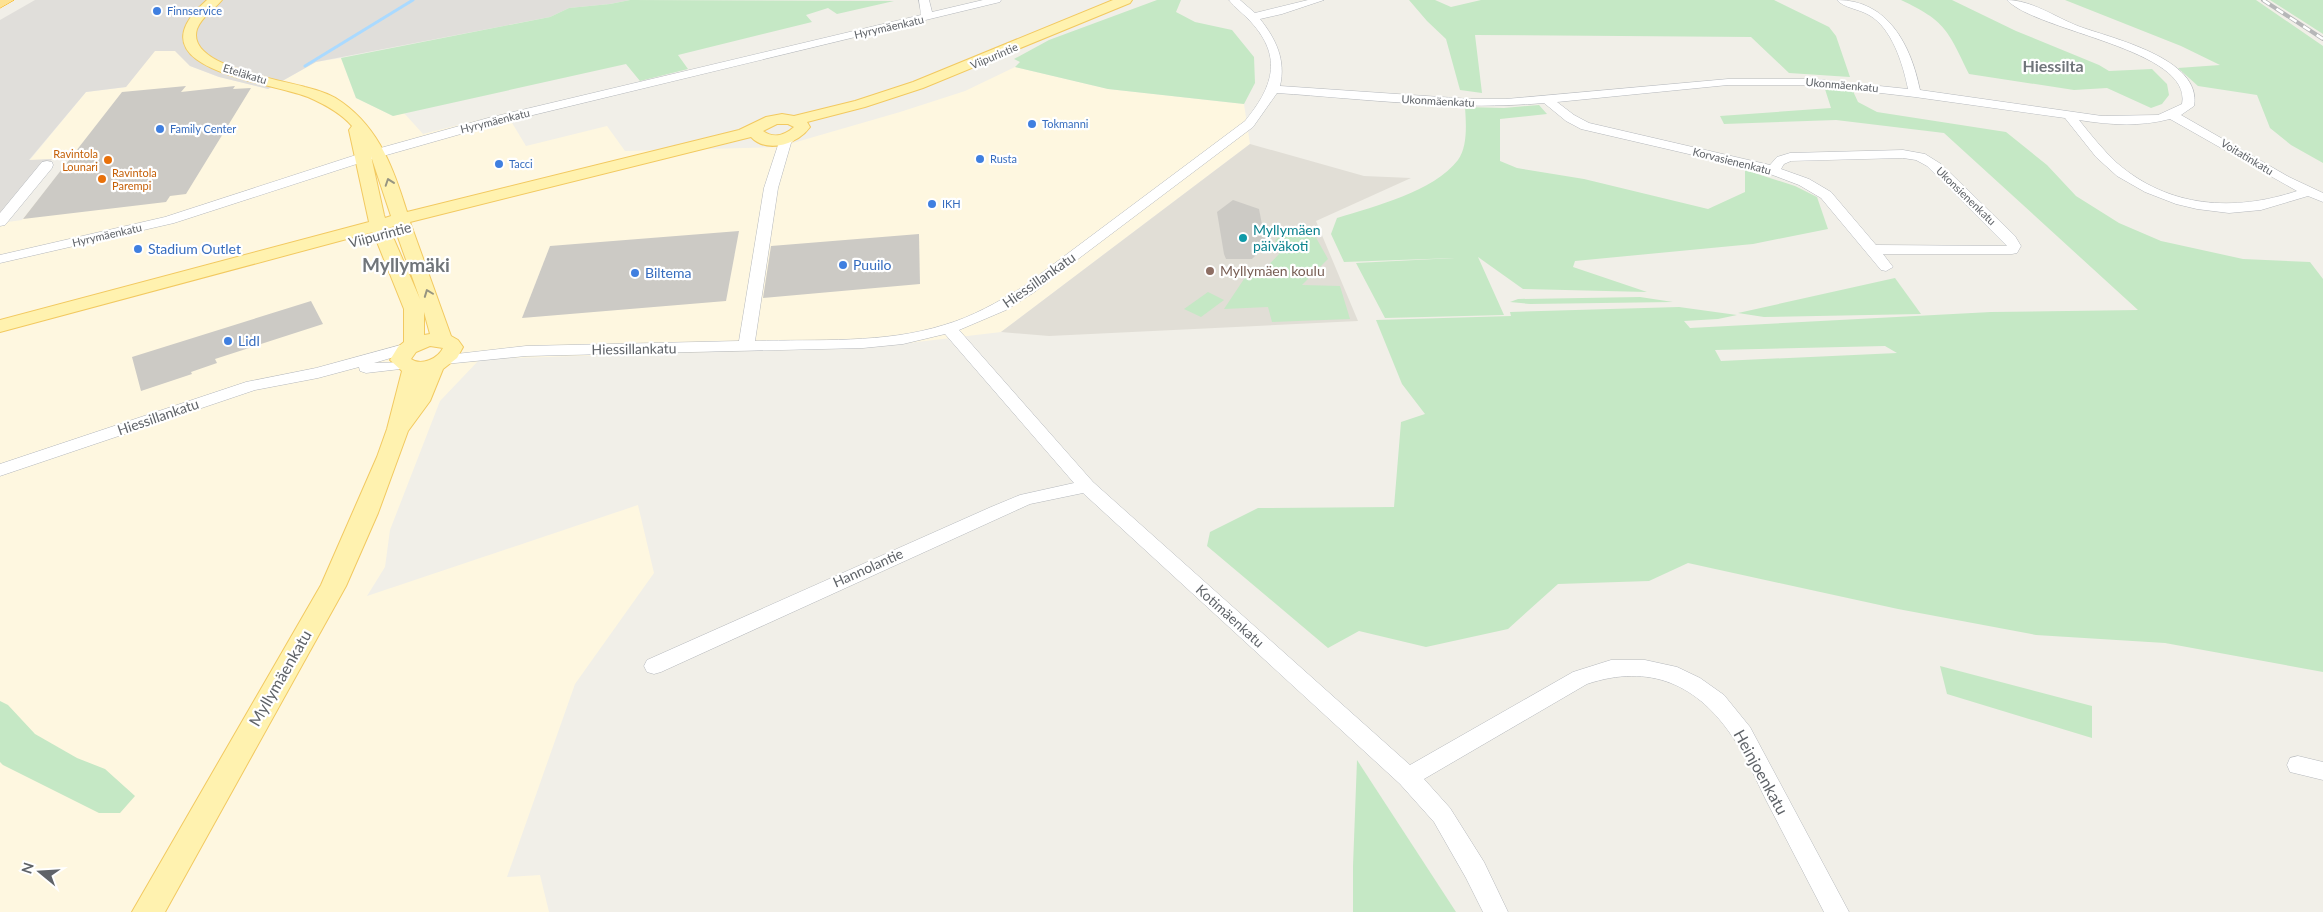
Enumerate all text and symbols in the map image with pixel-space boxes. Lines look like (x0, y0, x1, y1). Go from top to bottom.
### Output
place label: Finnservice (167, 4, 222, 17)
marker: Finnservice (151, 5, 163, 17)
street label: Hyrymäenkatu (853, 12, 925, 41)
street label: Viipurintie (968, 40, 1020, 71)
district label: Hiessilta (2023, 56, 2084, 75)
street label: Eteläkatu (222, 61, 269, 86)
street label: Ukonmäenkatu (1805, 75, 1879, 94)
street label: Ukonmäenkatu (1401, 92, 1475, 109)
street label: Hyrymäenkatu (459, 106, 531, 135)
place label: Tokmanni (1042, 117, 1089, 130)
marker: Tokmanni (1026, 118, 1038, 130)
place label: Family Center (170, 122, 236, 135)
marker: Family Center (154, 123, 166, 135)
street label: Voitatinkatu (2219, 136, 2276, 177)
street label: Korvasienenkatu (1691, 144, 1773, 177)
place label: Ravintola Lounari (53, 147, 98, 173)
place label: Rusta (990, 152, 1017, 165)
marker: Rusta (974, 153, 986, 165)
marker: Ravintola Lounari (102, 154, 114, 166)
place label: Tacci (509, 157, 533, 170)
marker: Tacci (493, 158, 505, 170)
street label: Ukonsienenkatu (1934, 164, 1999, 227)
place label: Ravintola Parempi (112, 166, 157, 192)
marker: Ravintola Parempi (96, 173, 108, 185)
one-way arrow (385, 179, 395, 187)
place label: IKH (942, 197, 961, 210)
marker: IKH (926, 198, 938, 210)
street label: Viipurintie (347, 218, 413, 251)
street label: Hyrymäenkatu (71, 220, 143, 249)
place label: Myllymäen päiväkoti (1253, 221, 1321, 254)
marker: Myllymäen päiväkoti (1237, 232, 1249, 244)
place label: Stadium Outlet (148, 240, 241, 257)
marker: Stadium Outlet (132, 243, 144, 255)
street label: Hiessillankatu (999, 248, 1078, 311)
district label: Myllymäki (362, 253, 450, 276)
place label: Puuilo (853, 256, 892, 273)
marker: Puuilo (837, 259, 849, 271)
place label: Myllymäen koulu (1220, 262, 1325, 279)
place label: Biltema (645, 264, 691, 281)
marker: Myllymäen koulu (1204, 265, 1216, 277)
marker: Biltema (629, 267, 641, 279)
one-way arrow (424, 289, 434, 298)
place label: Lidl (238, 332, 260, 349)
marker: Lidl (222, 335, 234, 347)
street label: Hiessillankatu (591, 339, 677, 358)
street label: Hiessillankatu (115, 395, 201, 438)
street label: Hannolantie (830, 545, 906, 591)
street label: Kotimäenkatu (1193, 581, 1268, 651)
street label: Myllymäenkatu (244, 626, 315, 729)
street label: Heinjoenkatu (1730, 726, 1793, 818)
north arrow (15, 847, 65, 897)
text: N (17, 860, 37, 876)

